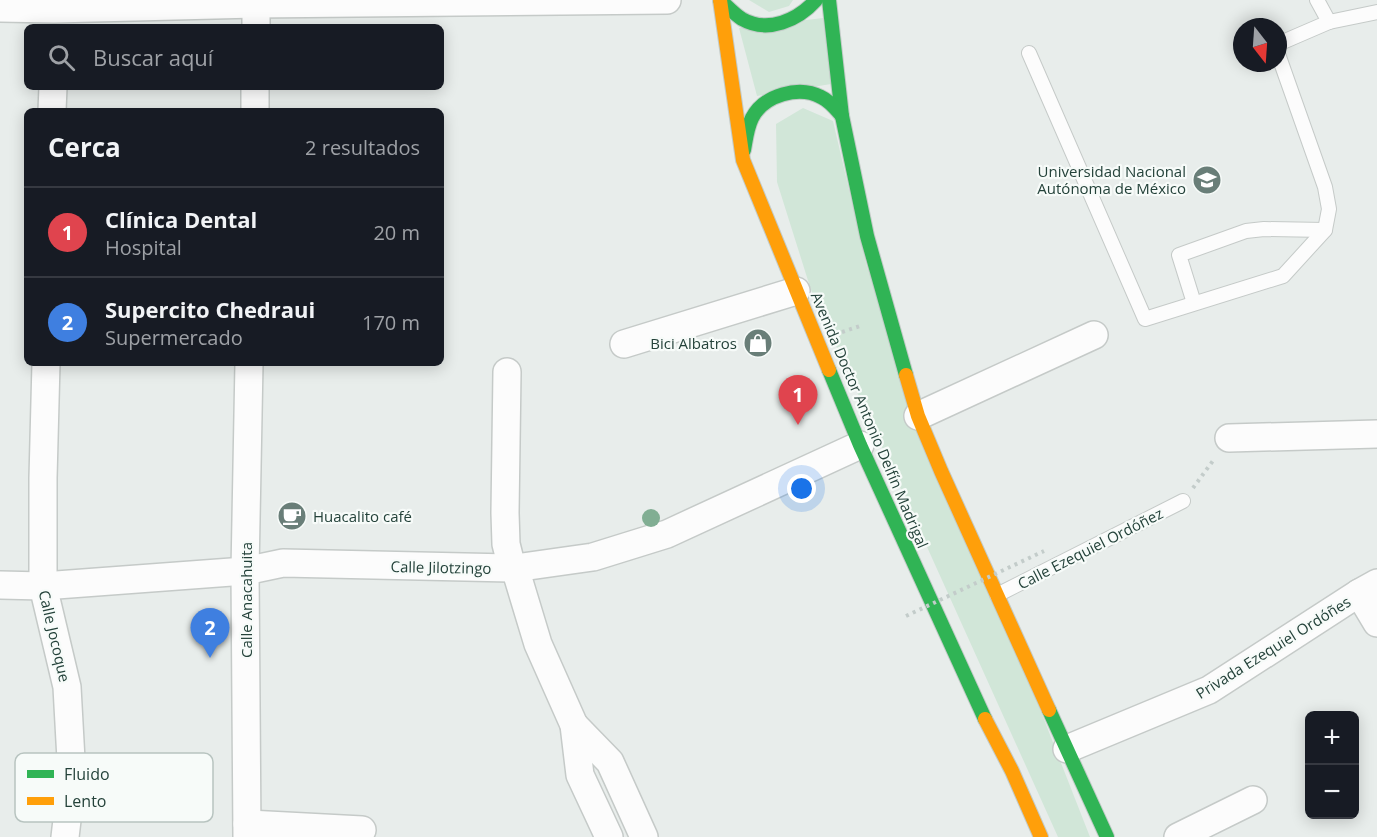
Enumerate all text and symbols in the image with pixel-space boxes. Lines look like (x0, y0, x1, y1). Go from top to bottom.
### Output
north arrow (1233, 18, 1287, 72)
search box (24, 24, 444, 90)
icon: search (45, 41, 78, 74)
text: Buscar aquí (93, 42, 213, 72)
text: Cerca (48, 129, 121, 165)
text: 2 resultados (305, 134, 420, 161)
place label: Universidad Nacional Autónoma de México (1037, 161, 1186, 198)
school or university icon: Universidad Nacional Autónoma de México (1191, 164, 1223, 196)
text: Clínica Dental (105, 204, 257, 234)
text: 1 (62, 219, 73, 246)
text: 20 m (373, 219, 420, 246)
text: Hospital (105, 234, 182, 261)
street label: Avenida Doctor Antonio Delfín Madrigal (807, 289, 933, 551)
text: Supercito Chedraui (105, 294, 315, 324)
text: 2 (62, 309, 73, 336)
text: 170 m (362, 309, 420, 336)
text: Supermercado (105, 324, 243, 351)
shop icon: Bici Albatros (742, 327, 774, 359)
place label: Bici Albatros (650, 333, 737, 353)
pin: 1 (778, 376, 818, 425)
your location (787, 474, 816, 503)
cafe icon: Huacalito café (276, 500, 308, 532)
street label: Calle Ezequiel Ordóñez (1014, 503, 1166, 593)
place label: Huacalito café (313, 506, 412, 526)
street label: Calle Anacahuita (236, 542, 256, 658)
street label: Calle Jilotzingo (390, 556, 492, 578)
street label: Calle Jocoque (35, 588, 75, 684)
street label: Privada Ezequiel Ordóñes (1192, 591, 1354, 703)
pin: 2 (190, 608, 230, 658)
map controls (1305, 711, 1359, 819)
button: + (1305, 711, 1359, 765)
legend (15, 753, 213, 822)
text: Fluido (64, 763, 110, 785)
button: − (1305, 765, 1359, 819)
text: Lento (64, 790, 106, 812)

